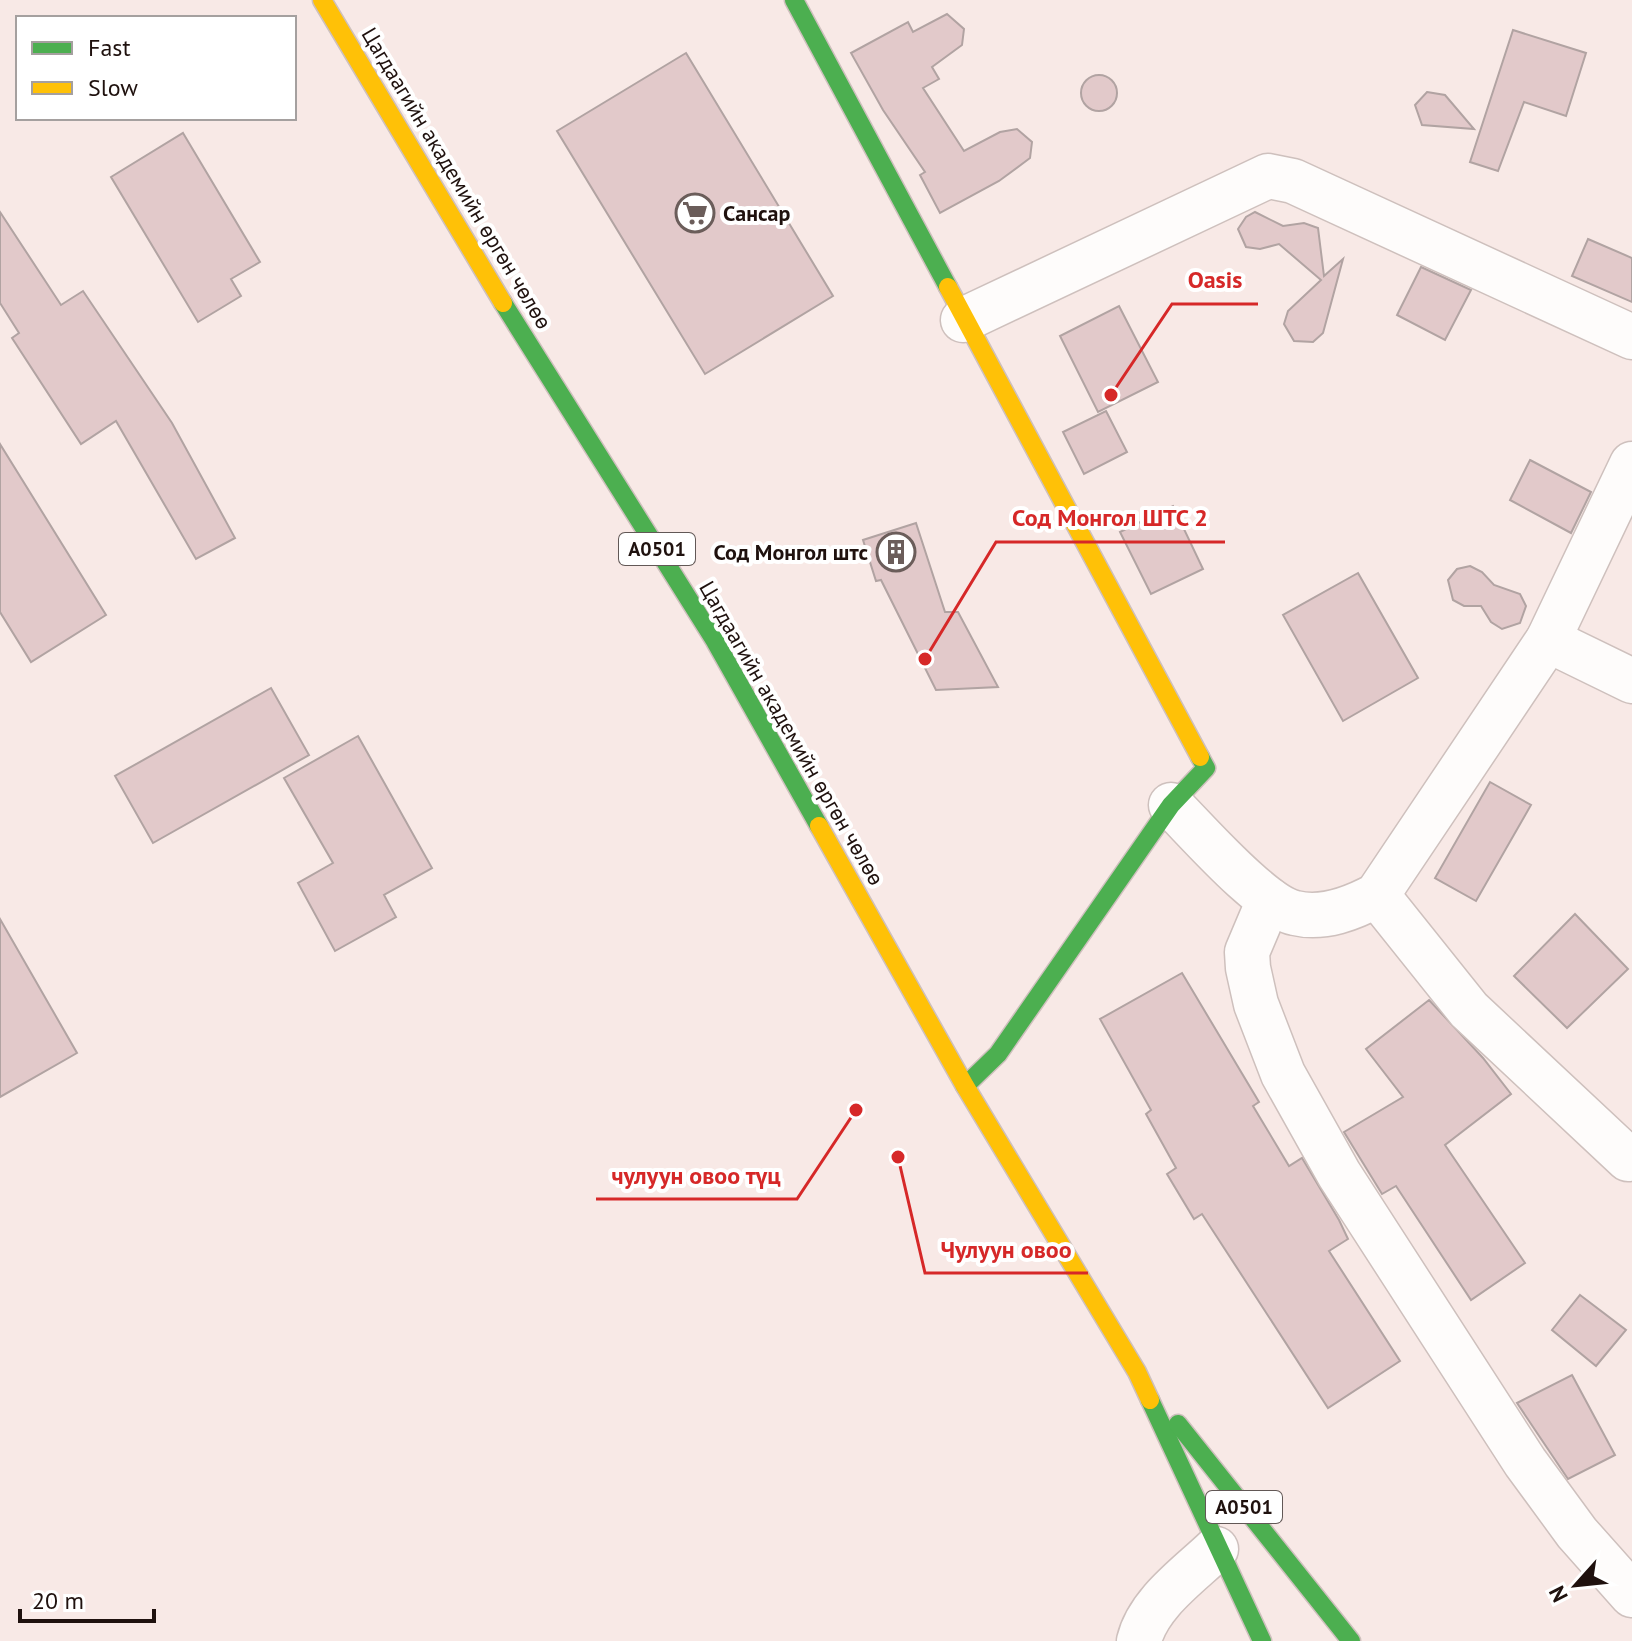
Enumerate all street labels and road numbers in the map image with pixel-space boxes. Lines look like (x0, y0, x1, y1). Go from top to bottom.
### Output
street label: Цагдаагийн академийн өргөн чөлөө (356, 22, 558, 334)
road number: A0501 (619, 533, 695, 565)
street label: Цагдаагийн академийн өргөн чөлөө (693, 576, 891, 890)
road number: A0501 (1206, 1491, 1282, 1523)

